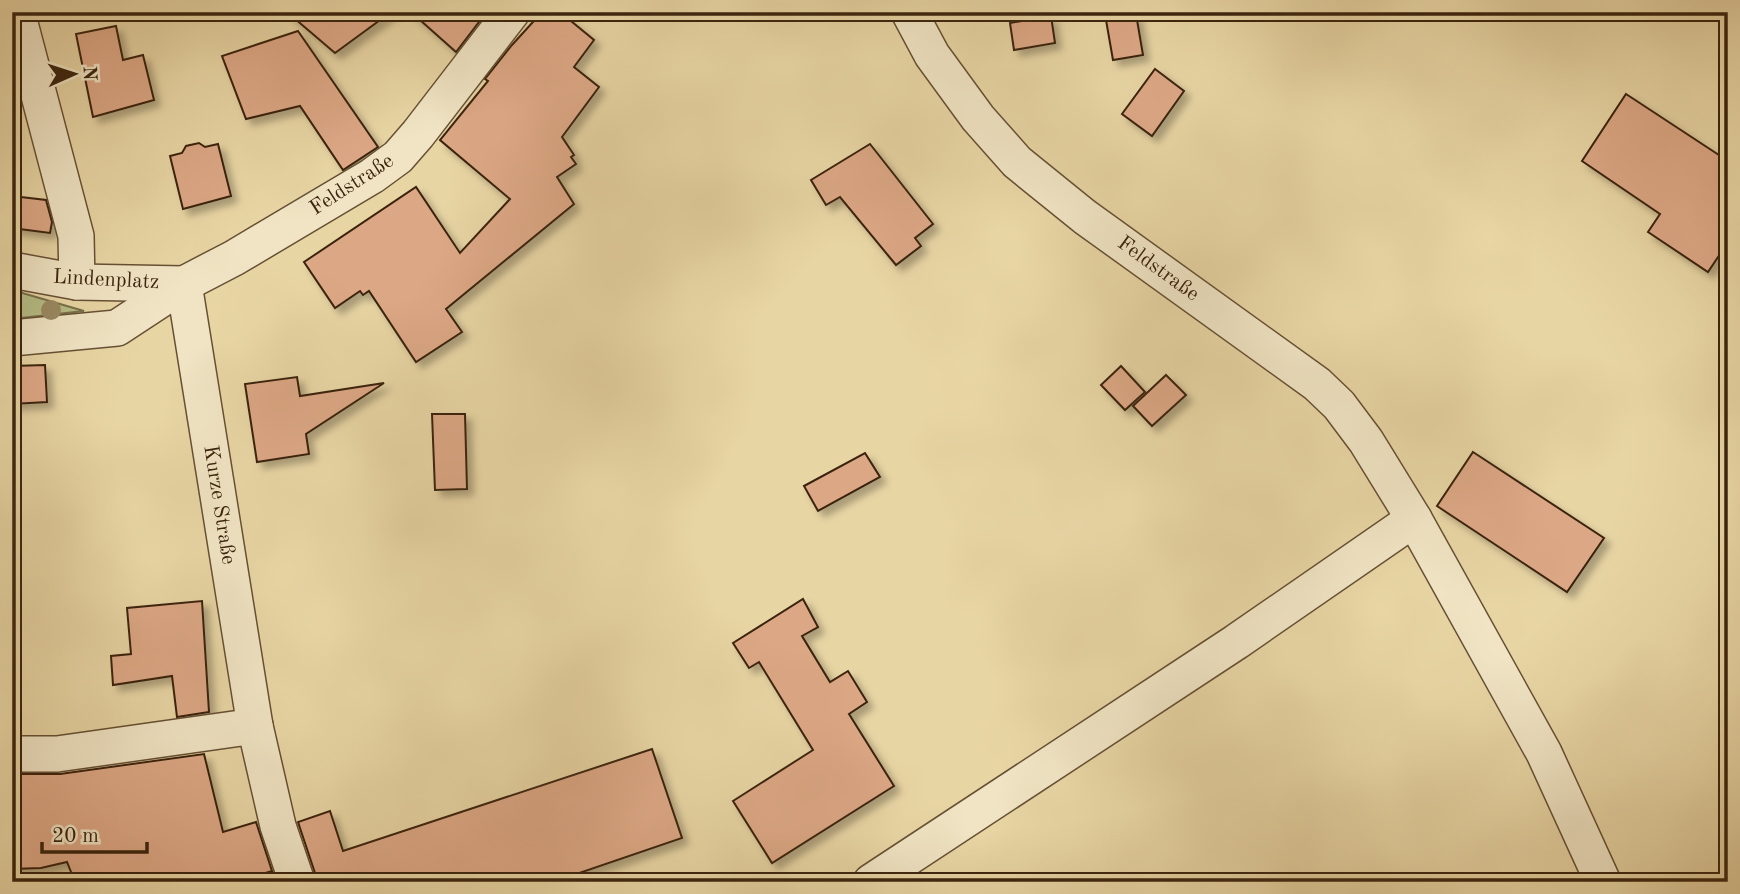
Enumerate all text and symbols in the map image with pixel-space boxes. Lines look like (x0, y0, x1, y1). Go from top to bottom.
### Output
north arrow (38, 38, 108, 108)
text: N (79, 65, 98, 81)
street label: Feldstraße (306, 150, 398, 220)
street label: Feldstraße (1113, 233, 1203, 305)
street label: Lindenplatz (52, 267, 160, 293)
street label: Kurze Straße (199, 444, 239, 566)
scale bar (42, 810, 147, 854)
text: 20 m (52, 826, 99, 847)

